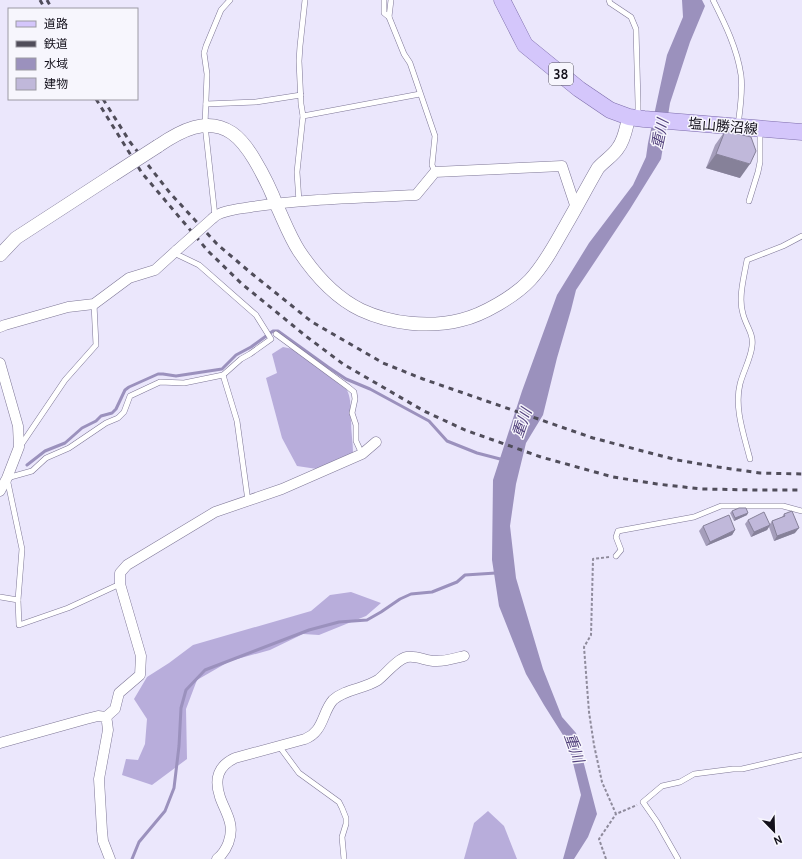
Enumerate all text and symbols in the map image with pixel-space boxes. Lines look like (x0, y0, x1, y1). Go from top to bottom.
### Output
legend (8, 8, 138, 100)
text: 道路 (44, 16, 68, 31)
text: 鉄道 (44, 36, 68, 51)
text: 水域 (44, 56, 68, 71)
road number: 38 (549, 63, 573, 85)
text: 建物 (44, 76, 68, 91)
street label: 塩山勝沼線 (687, 114, 759, 138)
water label: 重川 (648, 116, 672, 151)
water label: 重川 (509, 404, 536, 440)
water label: 重川 (560, 731, 588, 767)
north arrow (754, 811, 794, 851)
text: N (772, 832, 784, 848)

